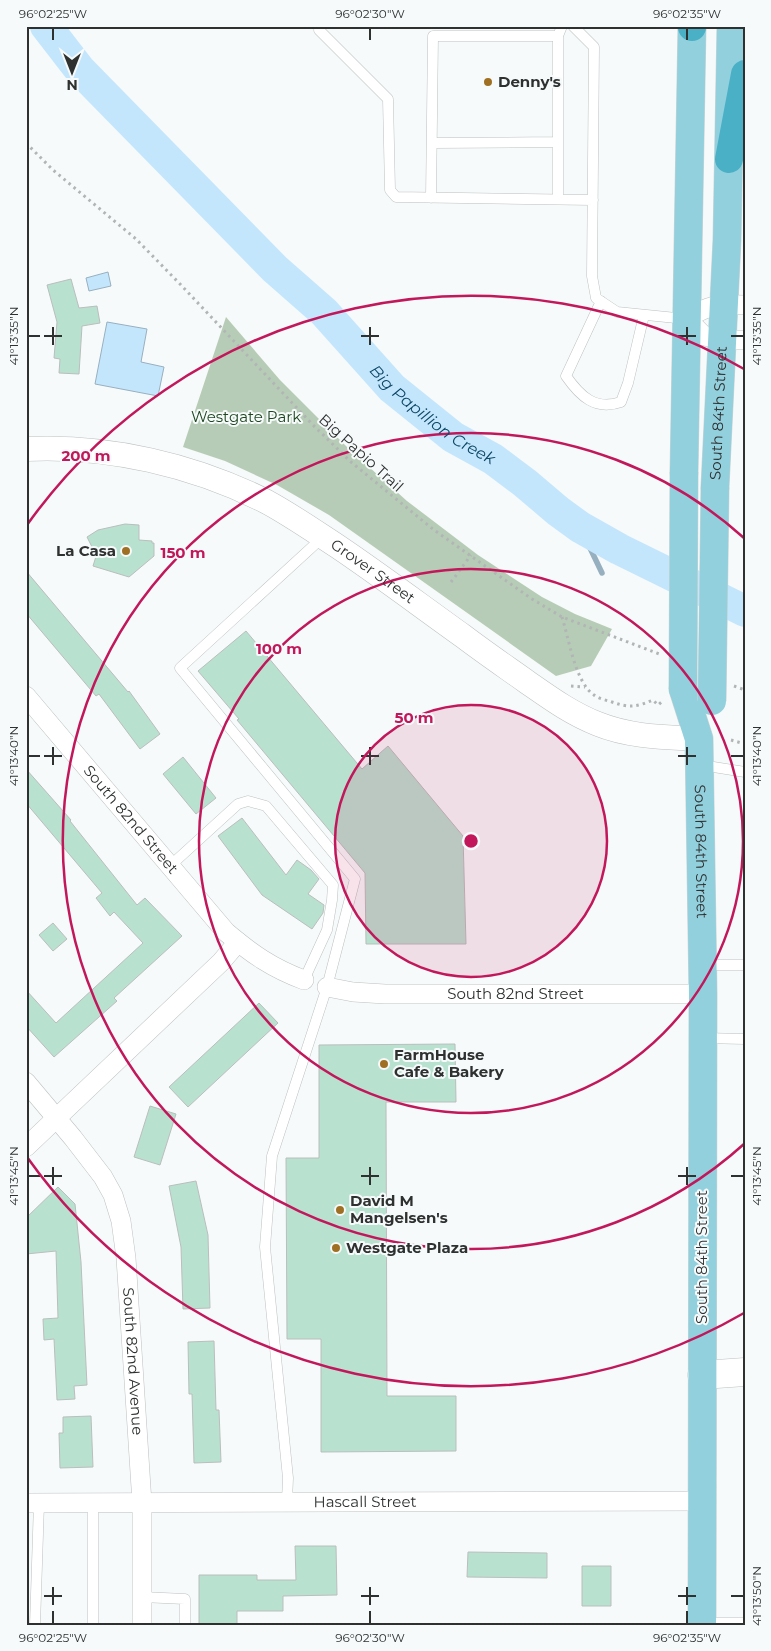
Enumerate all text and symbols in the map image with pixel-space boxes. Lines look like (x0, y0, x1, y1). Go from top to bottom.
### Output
text: 96°02'25"W (19, 6, 87, 21)
text: 96°02'30"W (335, 6, 405, 21)
text: 96°02'35"W (653, 6, 721, 21)
north arrow (48, 48, 98, 98)
place label: Denny's (498, 72, 561, 91)
text: N (66, 76, 78, 94)
marker: Denny's (482, 76, 494, 88)
text: 41°13'35"N (6, 307, 21, 365)
text: 41°13'35"N (749, 307, 764, 365)
street label: South 84th Street (705, 346, 731, 480)
water label: Big Papillion Creek (366, 361, 500, 469)
park label: Westgate Park (191, 407, 301, 426)
street label: Big Papio Trail (315, 410, 408, 496)
text: 200 m (61, 446, 111, 465)
street label: Grover Street (327, 535, 419, 607)
place label: La Casa (56, 541, 116, 560)
text: 150 m (161, 543, 205, 562)
marker: La Casa (120, 545, 132, 557)
text: 100 m (256, 639, 302, 658)
text: 50 m (394, 708, 434, 727)
text: 41°13'40"N (6, 726, 21, 786)
text: 41°13'40"N (749, 726, 764, 786)
street label: South 82nd Street (80, 761, 183, 878)
street label: South 84th Street (691, 784, 712, 919)
centre of rings (462, 832, 480, 850)
street label: South 82nd Street (447, 984, 584, 1003)
place label: FarmHouse Cafe & Bakery (394, 1045, 505, 1081)
marker: FarmHouse Cafe & Bakery (378, 1058, 390, 1070)
text: 41°13'45"N (6, 1146, 21, 1206)
text: 41°13'45"N (749, 1146, 764, 1206)
street label: South 84th Street (692, 1190, 711, 1324)
place label: David M Mangelsen's (350, 1191, 448, 1227)
marker: David M Mangelsen's (334, 1204, 346, 1216)
place label: Westgate Plaza (346, 1238, 468, 1257)
marker: Westgate Plaza (330, 1242, 342, 1254)
street label: South 82nd Avenue (119, 1287, 148, 1436)
street label: Hascall Street (313, 1492, 417, 1511)
text: 41°13'50"N (749, 1566, 764, 1626)
text: 96°02'25"W (19, 1630, 87, 1645)
text: 96°02'30"W (335, 1630, 405, 1645)
text: 96°02'35"W (653, 1630, 721, 1645)

